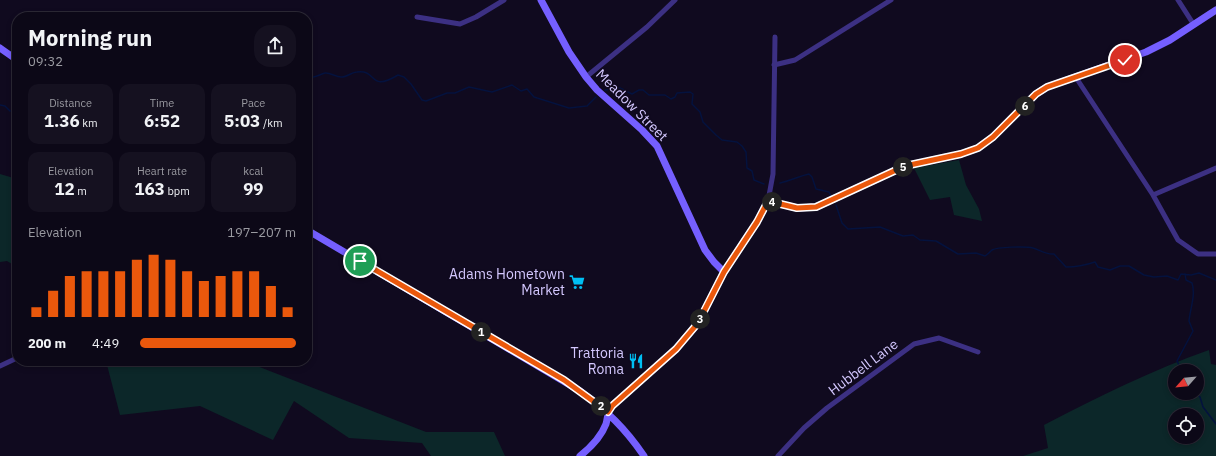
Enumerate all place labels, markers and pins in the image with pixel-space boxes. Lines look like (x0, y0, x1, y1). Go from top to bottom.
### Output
pin (1108, 43, 1142, 77)
pin: 6 (1015, 96, 1035, 116)
pin: 5 (893, 157, 913, 177)
pin: 4 (762, 192, 782, 212)
pin (343, 244, 377, 278)
place label: Adams Hometown Market (449, 265, 565, 299)
supermarket icon: Adams Hometown Market (568, 273, 586, 291)
pin: 3 (690, 309, 710, 329)
pin: 1 (471, 322, 491, 342)
place label: Trattoria Roma (570, 344, 625, 378)
restaurant icon: Trattoria Roma (627, 352, 645, 370)
pin: 2 (591, 396, 611, 416)

